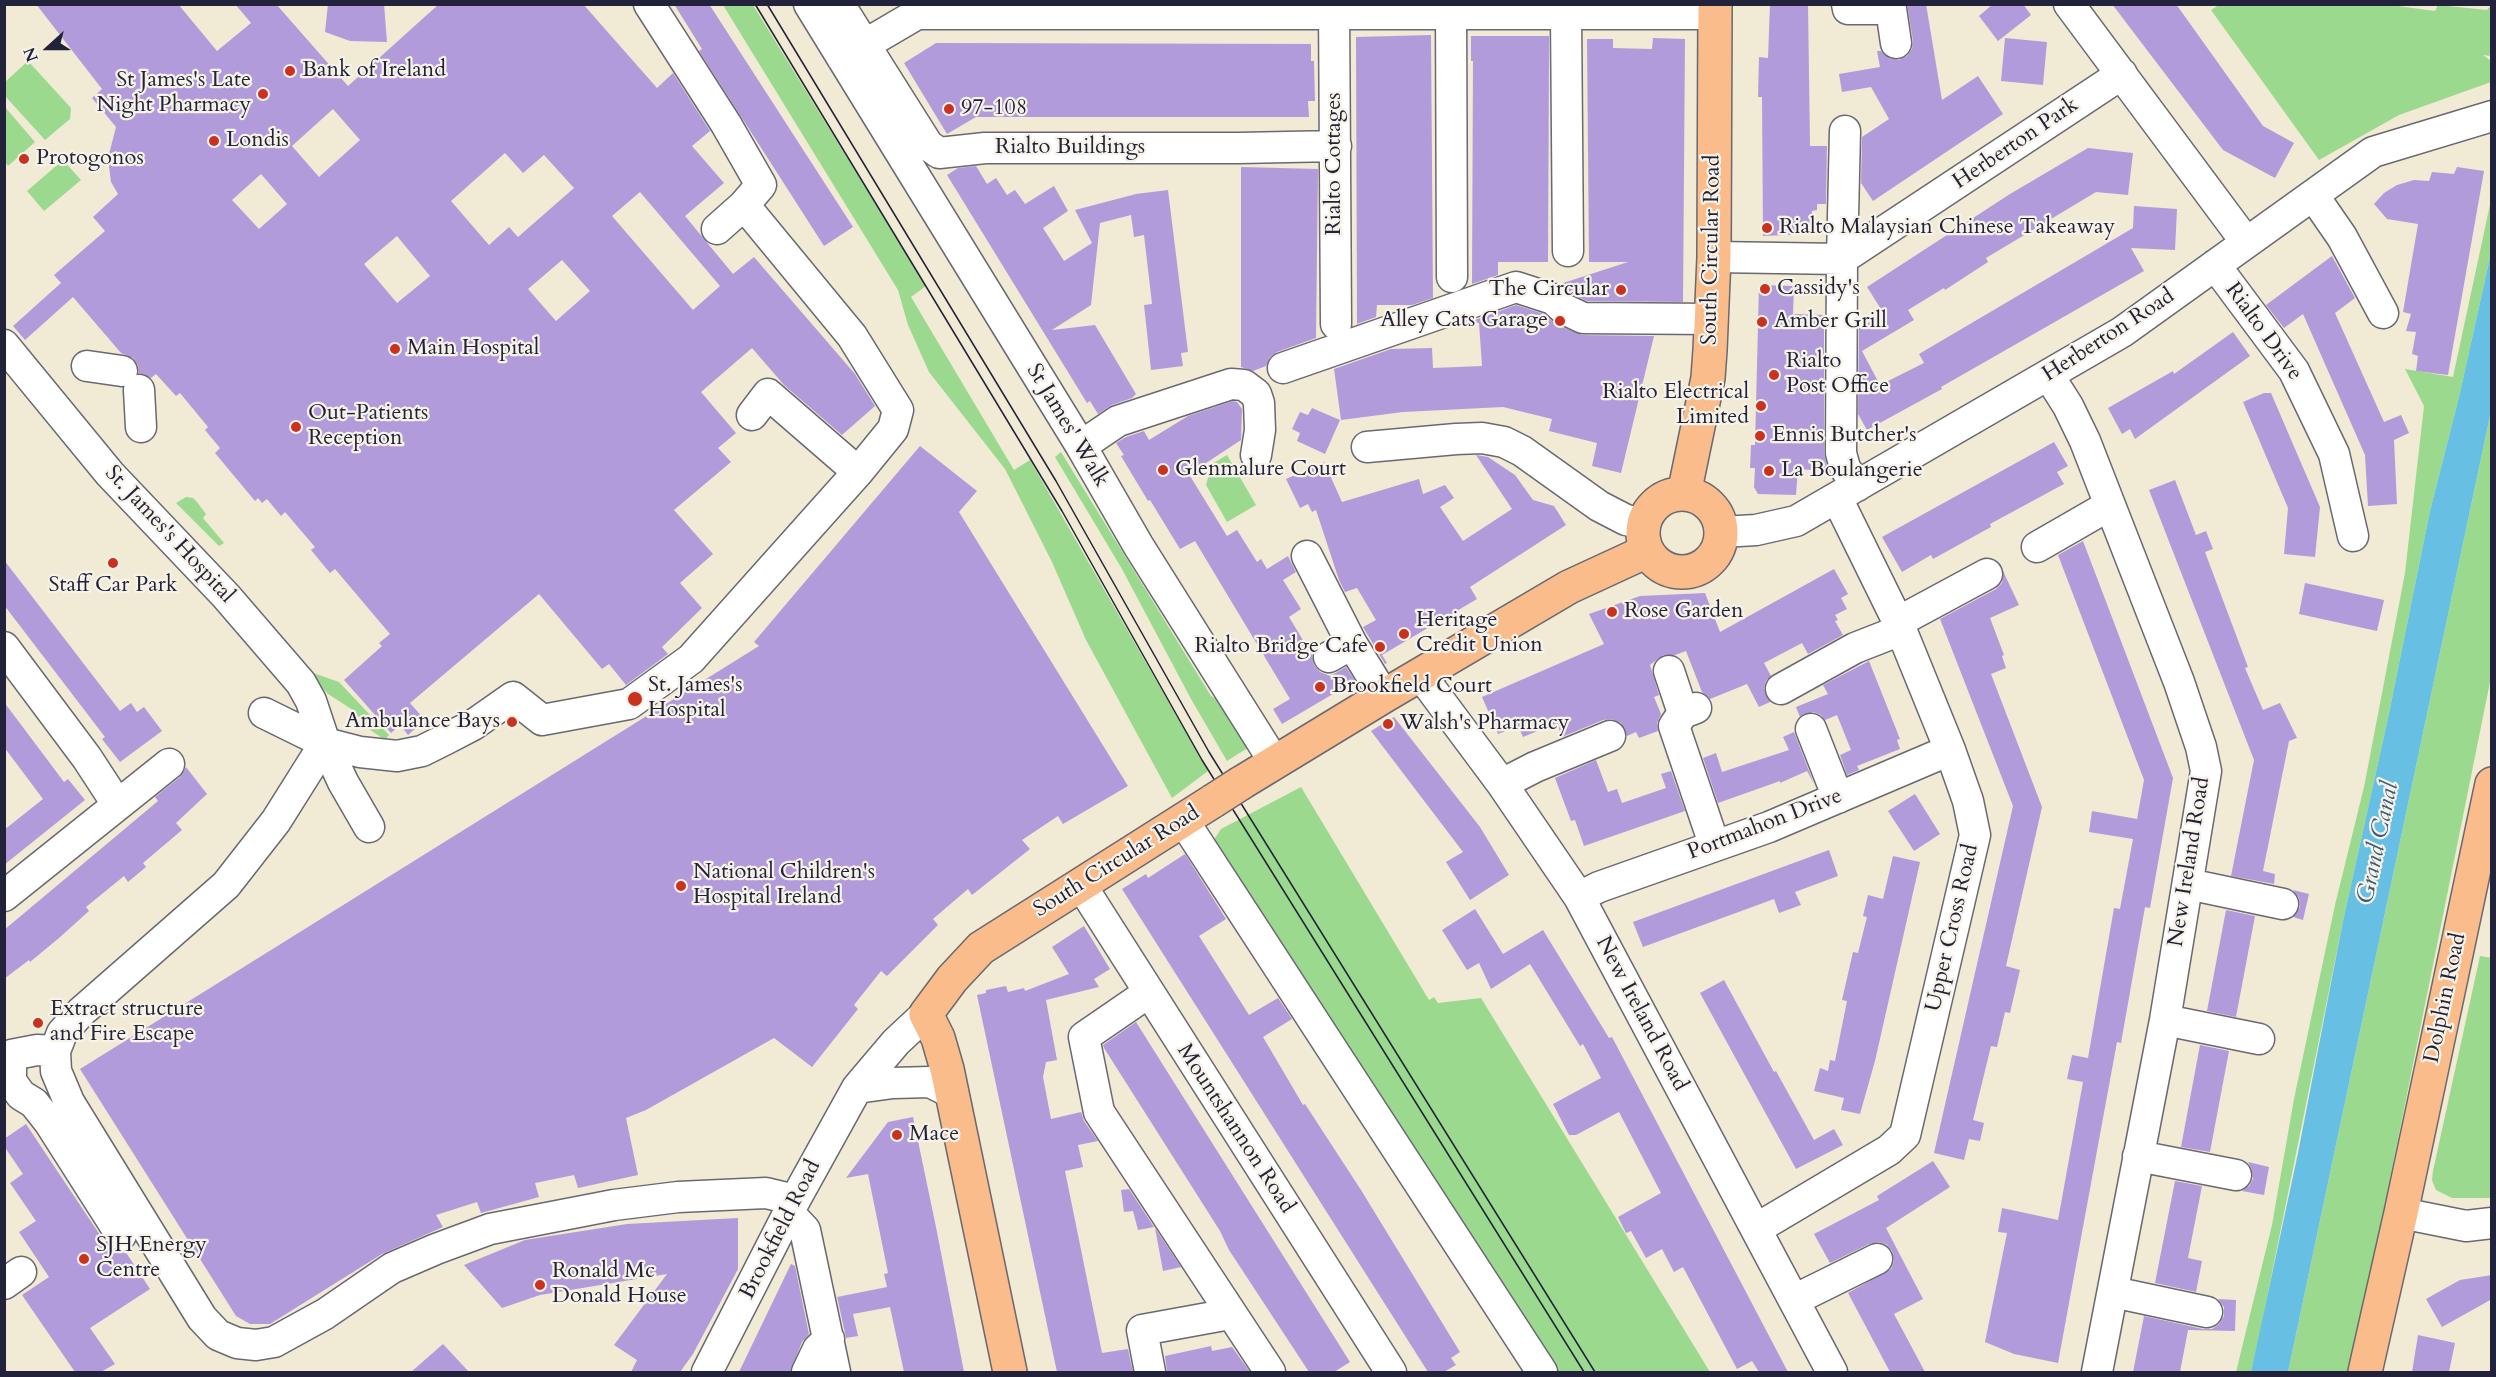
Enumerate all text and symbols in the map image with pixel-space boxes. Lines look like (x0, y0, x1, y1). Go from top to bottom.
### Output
north arrow (18, 18, 78, 78)
text: N (18, 44, 44, 65)
place label: Bank of Ireland (302, 58, 446, 84)
marker: Bank of Ireland (283, 64, 297, 78)
place label: St James's Late Night Pharmacy (96, 68, 251, 119)
marker: St James's Late Night Pharmacy (256, 87, 270, 101)
street label: Rialto Cottages (1322, 92, 1348, 236)
street label: Herberton Park (1948, 92, 2084, 196)
place label: 97-108 (961, 96, 1027, 122)
marker: 97-108 (942, 102, 956, 116)
place label: Londis (226, 128, 289, 154)
marker: Londis (207, 134, 221, 148)
street label: Rialto Buildings (995, 135, 1145, 161)
place label: Protogonos (36, 146, 144, 172)
marker: Protogonos (17, 152, 31, 166)
street label: South Circular Road (1697, 155, 1727, 345)
place label: Rialto Malaysian Chinese Takeaway (1779, 215, 2115, 241)
marker: Rialto Malaysian Chinese Takeaway (1760, 221, 1774, 235)
place label: Cassidy's (1777, 276, 1860, 302)
place label: The Circular (1489, 277, 1609, 303)
street label: Rialto Drive (2219, 278, 2307, 386)
marker: Cassidy's (1758, 282, 1772, 296)
marker: The Circular (1614, 283, 1628, 297)
street label: Herberton Road (2038, 284, 2180, 388)
place label: Alley Cats Garage (1380, 308, 1548, 334)
place label: Amber Grill (1774, 309, 1887, 335)
marker: Alley Cats Garage (1553, 314, 1567, 328)
marker: Amber Grill (1755, 315, 1769, 329)
place label: Main Hospital (407, 336, 539, 362)
marker: Main Hospital (388, 342, 402, 356)
place label: Rialto Post Office (1786, 349, 1889, 400)
street label: St James' Walk (1020, 360, 1114, 492)
marker: Rialto Post Office (1767, 368, 1781, 382)
place label: Rialto Electrical Limited (1602, 380, 1749, 432)
marker: Rialto Electrical Limited (1754, 399, 1768, 413)
place label: Out-Patients Reception (308, 401, 428, 452)
marker: Out-Patients Reception (289, 420, 303, 434)
place label: Ennis Butcher's (1772, 423, 1916, 449)
marker: Ennis Butcher's (1753, 429, 1767, 443)
place label: Glenmalure Court (1175, 457, 1346, 483)
place label: La Boulangerie (1781, 458, 1923, 484)
street label: St. James's Hospital (99, 461, 239, 609)
marker: Glenmalure Court (1156, 463, 1170, 477)
marker: La Boulangerie (1762, 464, 1776, 478)
marker: Staff Car Park (106, 556, 120, 570)
place label: Staff Car Park (48, 573, 178, 599)
place label: Rose Garden (1624, 599, 1744, 625)
marker: Rose Garden (1605, 605, 1619, 619)
place label: Heritage Credit Union (1416, 608, 1543, 660)
marker: Heritage Credit Union (1397, 627, 1411, 641)
place label: Rialto Bridge Cafe (1195, 634, 1368, 660)
marker: Rialto Bridge Cafe (1373, 640, 1387, 654)
place label: St. James's Hospital (648, 673, 743, 724)
place label: Brookfield Court (1332, 674, 1492, 700)
marker: Brookfield Court (1313, 680, 1327, 694)
marker: St. James's Hospital (626, 690, 644, 708)
place label: Ambulance Bays (345, 709, 500, 735)
place label: Walsh's Pharmacy (1400, 711, 1569, 737)
marker: Ambulance Bays (505, 715, 519, 729)
marker: Walsh's Pharmacy (1381, 717, 1395, 731)
street label: New Ireland Road (2164, 775, 2216, 949)
water label: Grand Canal (2352, 780, 2406, 906)
street label: Portmahon Drive (1684, 783, 1846, 867)
street label: South Circular Road (1029, 800, 1205, 924)
street label: Upper Cross Road (1921, 842, 1985, 1014)
place label: National Children's Hospital Ireland (693, 860, 875, 912)
marker: National Children's Hospital Ireland (674, 879, 688, 893)
street label: Dolphin Road (2419, 931, 2473, 1065)
street label: New Ireland Road (1589, 932, 1693, 1096)
place label: Extract structure and Fire Escape (50, 997, 203, 1048)
marker: Extract structure and Fire Escape (31, 1016, 45, 1030)
street label: Mountshannon Road (1170, 1039, 1300, 1219)
place label: Mace (909, 1122, 959, 1148)
marker: Mace (890, 1128, 904, 1142)
street label: Brookfield Road (735, 1156, 827, 1304)
place label: SJH Energy Centre (96, 1233, 207, 1284)
marker: SJH Energy Centre (77, 1252, 91, 1266)
place label: Ronald Mc Donald House (552, 1259, 687, 1310)
marker: Ronald Mc Donald House (533, 1278, 547, 1292)

